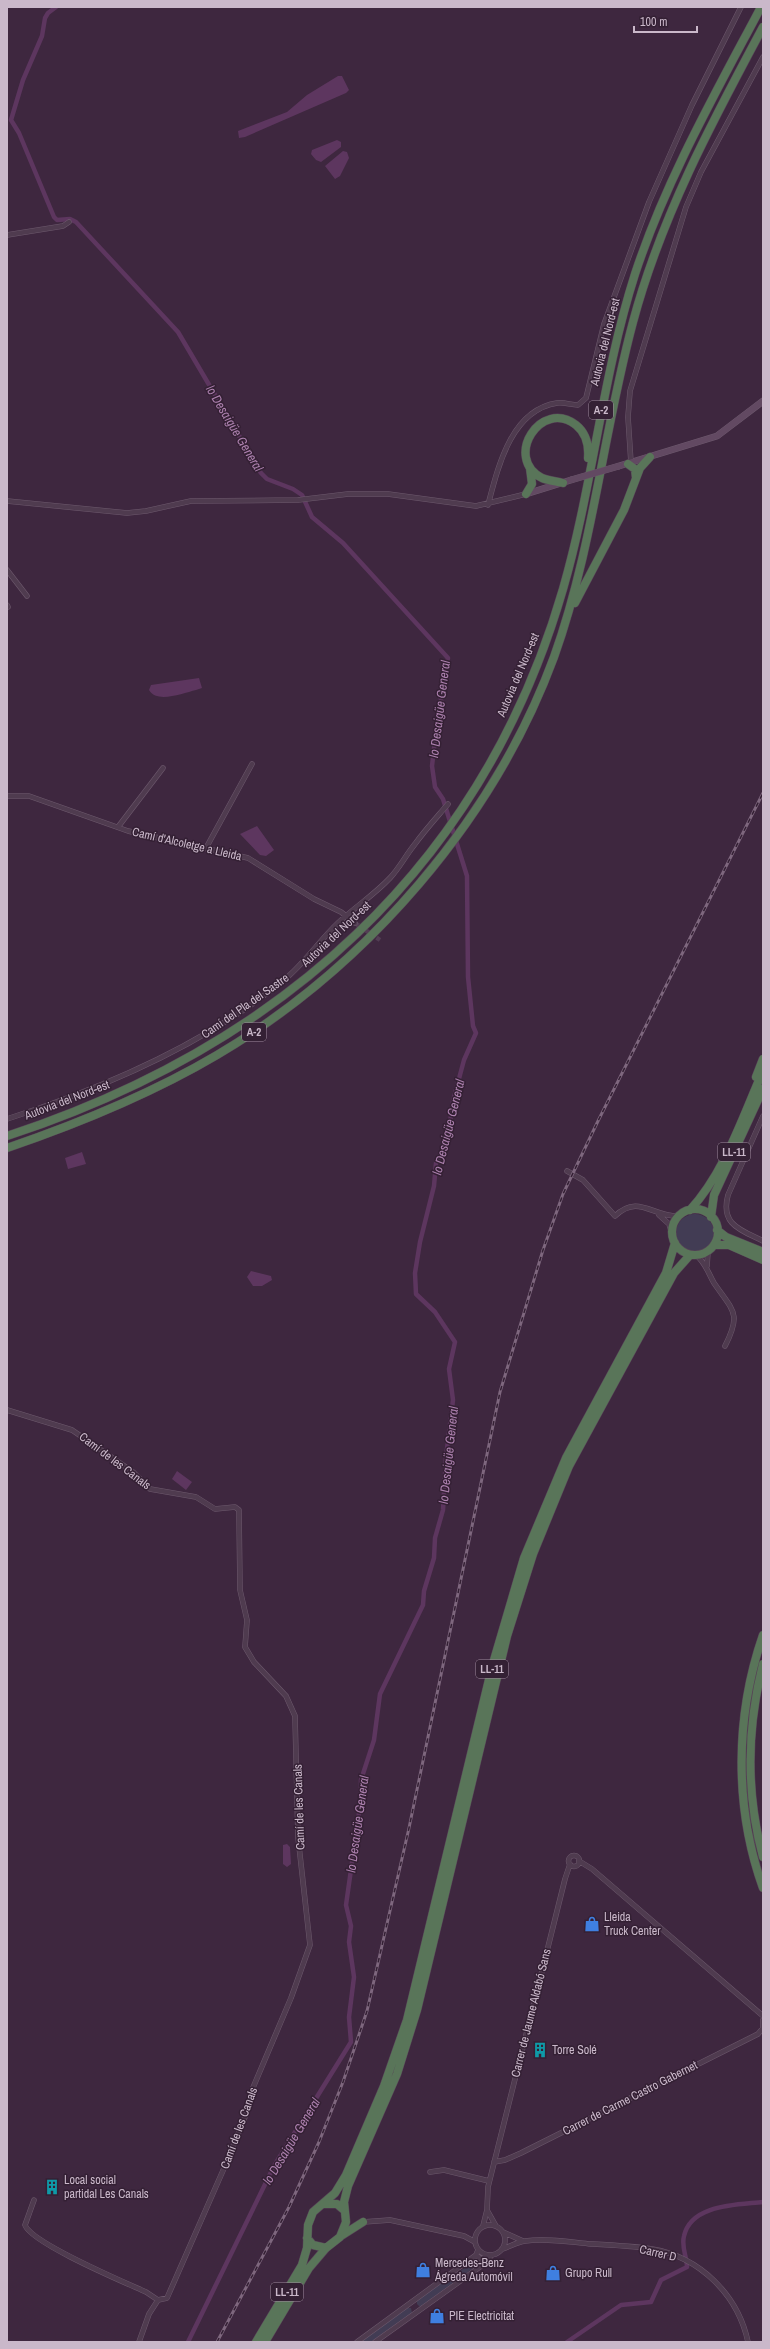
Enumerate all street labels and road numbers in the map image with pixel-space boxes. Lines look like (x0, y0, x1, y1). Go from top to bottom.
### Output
street label: Autovia del Nord-est (586, 296, 624, 388)
road number: A-2 (589, 401, 613, 419)
street label: Autovia del Nord-est (493, 630, 543, 720)
street label: Camí d'Alcoletge a Lleida (131, 824, 244, 864)
street label: Autovia del Nord-est (297, 897, 374, 971)
street label: Camí del Pla del Sastre (198, 970, 292, 1042)
road number: A-2 (242, 1023, 266, 1041)
street label: Autovia del Nord-est (21, 1076, 112, 1124)
road number: LL-11 (718, 1143, 750, 1161)
street label: Camí de les Canals (76, 1429, 154, 1493)
road number: LL-11 (476, 1660, 508, 1678)
street label: Camí de les Canals (290, 1764, 308, 1850)
street label: Carrer de Jaume Aldabó Sans (507, 1947, 555, 2079)
street label: Carrer de Carme Castro Gabernet (560, 2057, 700, 2139)
street label: Camí de les Canals (217, 2085, 261, 2171)
street label: Carrer D (638, 2241, 678, 2265)
road number: LL-11 (271, 2283, 303, 2301)

